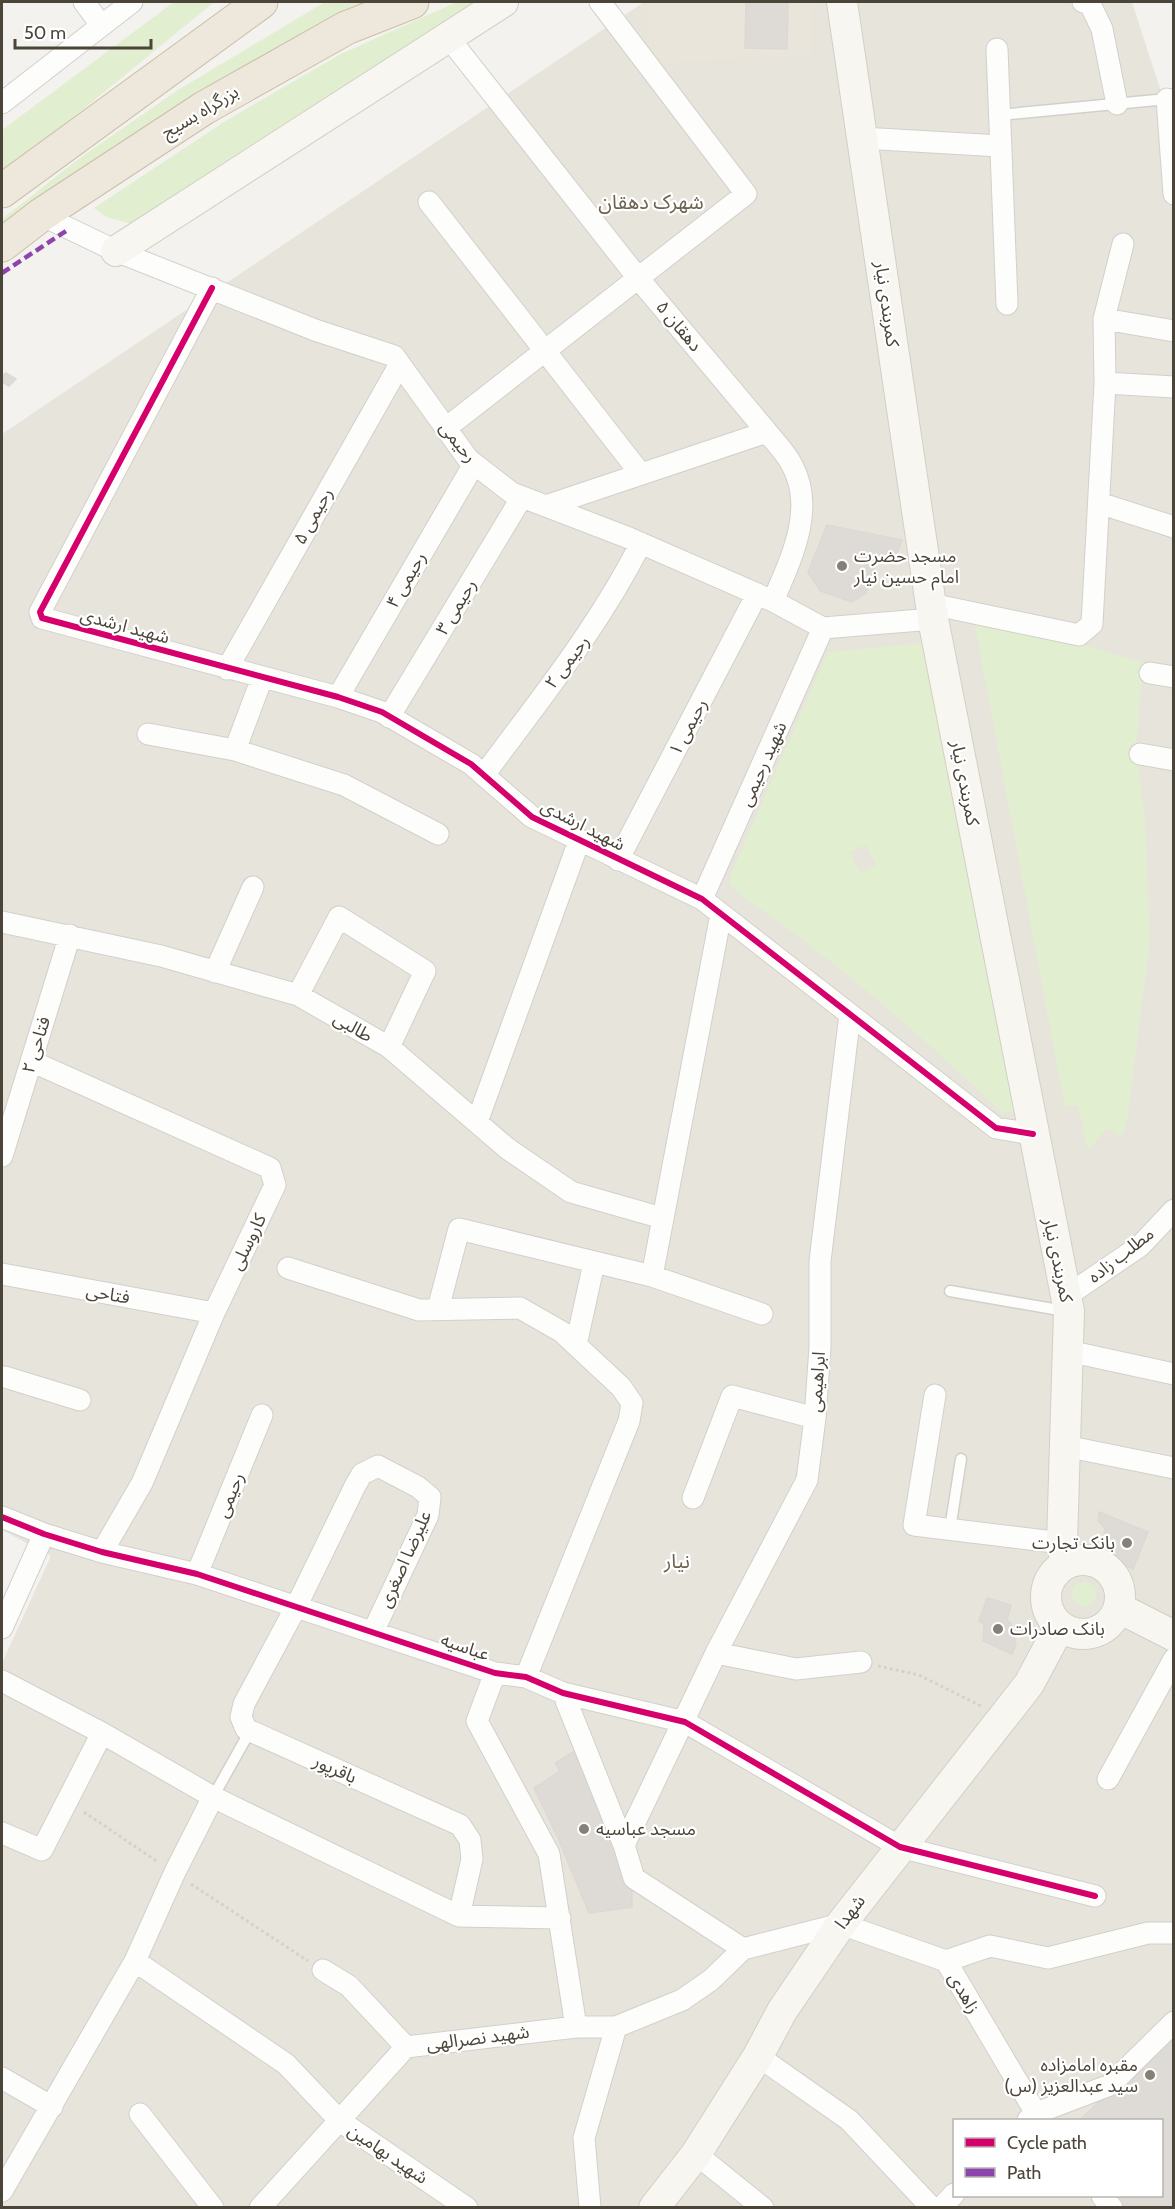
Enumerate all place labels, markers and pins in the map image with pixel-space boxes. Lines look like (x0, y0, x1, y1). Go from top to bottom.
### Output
place label: مسجد حضرت امام حسین نیار (853, 545, 959, 591)
marker: مسجد حضرت امام حسین نیار (835, 559, 849, 573)
place label: بانک تجارت (1032, 1532, 1115, 1554)
marker: بانک تجارت (1120, 1536, 1134, 1550)
place label: بانک صادرات (1010, 1618, 1105, 1640)
marker: بانک صادرات (991, 1622, 1005, 1636)
place label: مسجد عباسیه (596, 1818, 696, 1840)
marker: مسجد عباسیه (577, 1822, 591, 1836)
place label: مقبره امامزاده سید عبدالعزیز (س) (1004, 2054, 1138, 2097)
marker: مقبره امامزاده سید عبدالعزیز (س) (1143, 2068, 1157, 2082)

